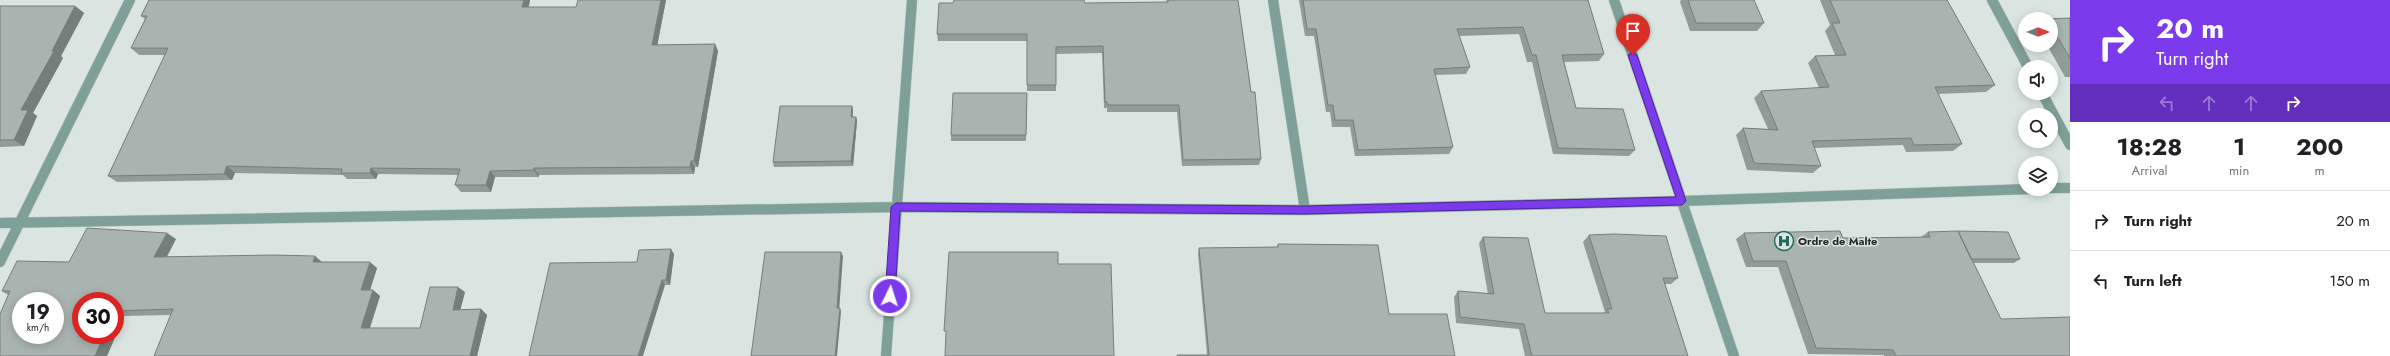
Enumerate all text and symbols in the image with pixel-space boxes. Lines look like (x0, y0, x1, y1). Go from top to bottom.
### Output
text: 20 m (2156, 8, 2224, 49)
north arrow (2018, 12, 2058, 52)
map controls (2018, 12, 2058, 196)
pin (1616, 14, 1650, 55)
icon: right (2090, 16, 2142, 68)
icon: arrive (1622, 20, 1644, 42)
text: Turn right (2156, 46, 2228, 72)
button: sound (2018, 60, 2058, 100)
icon: left (2156, 92, 2178, 114)
icon: ahead (2198, 92, 2220, 114)
icon: ahead (2240, 92, 2262, 114)
icon: right (2282, 92, 2304, 114)
button: search (2018, 108, 2058, 148)
text: 18:28 (2117, 129, 2182, 164)
text: 1 (2233, 129, 2245, 164)
text: 200 (2296, 129, 2343, 164)
button: layers (2018, 156, 2058, 196)
text: Arrival (2132, 161, 2167, 180)
text: min (2229, 161, 2249, 180)
text: m (2315, 161, 2325, 180)
icon: right (2090, 210, 2112, 232)
text: Turn right (2124, 210, 2192, 232)
text: 20 m (2336, 210, 2370, 232)
hospital icon: Ordre de Malte (1773, 230, 1795, 252)
place label: Ordre de Malte (1798, 233, 1877, 249)
icon: left (2090, 270, 2112, 292)
text: Turn left (2124, 270, 2182, 292)
text: 150 m (2330, 270, 2370, 292)
position arrow (869, 275, 911, 317)
speed limit sign: 30 (72, 292, 124, 344)
text: 19 (26, 298, 50, 327)
text: km/h (27, 320, 49, 335)

